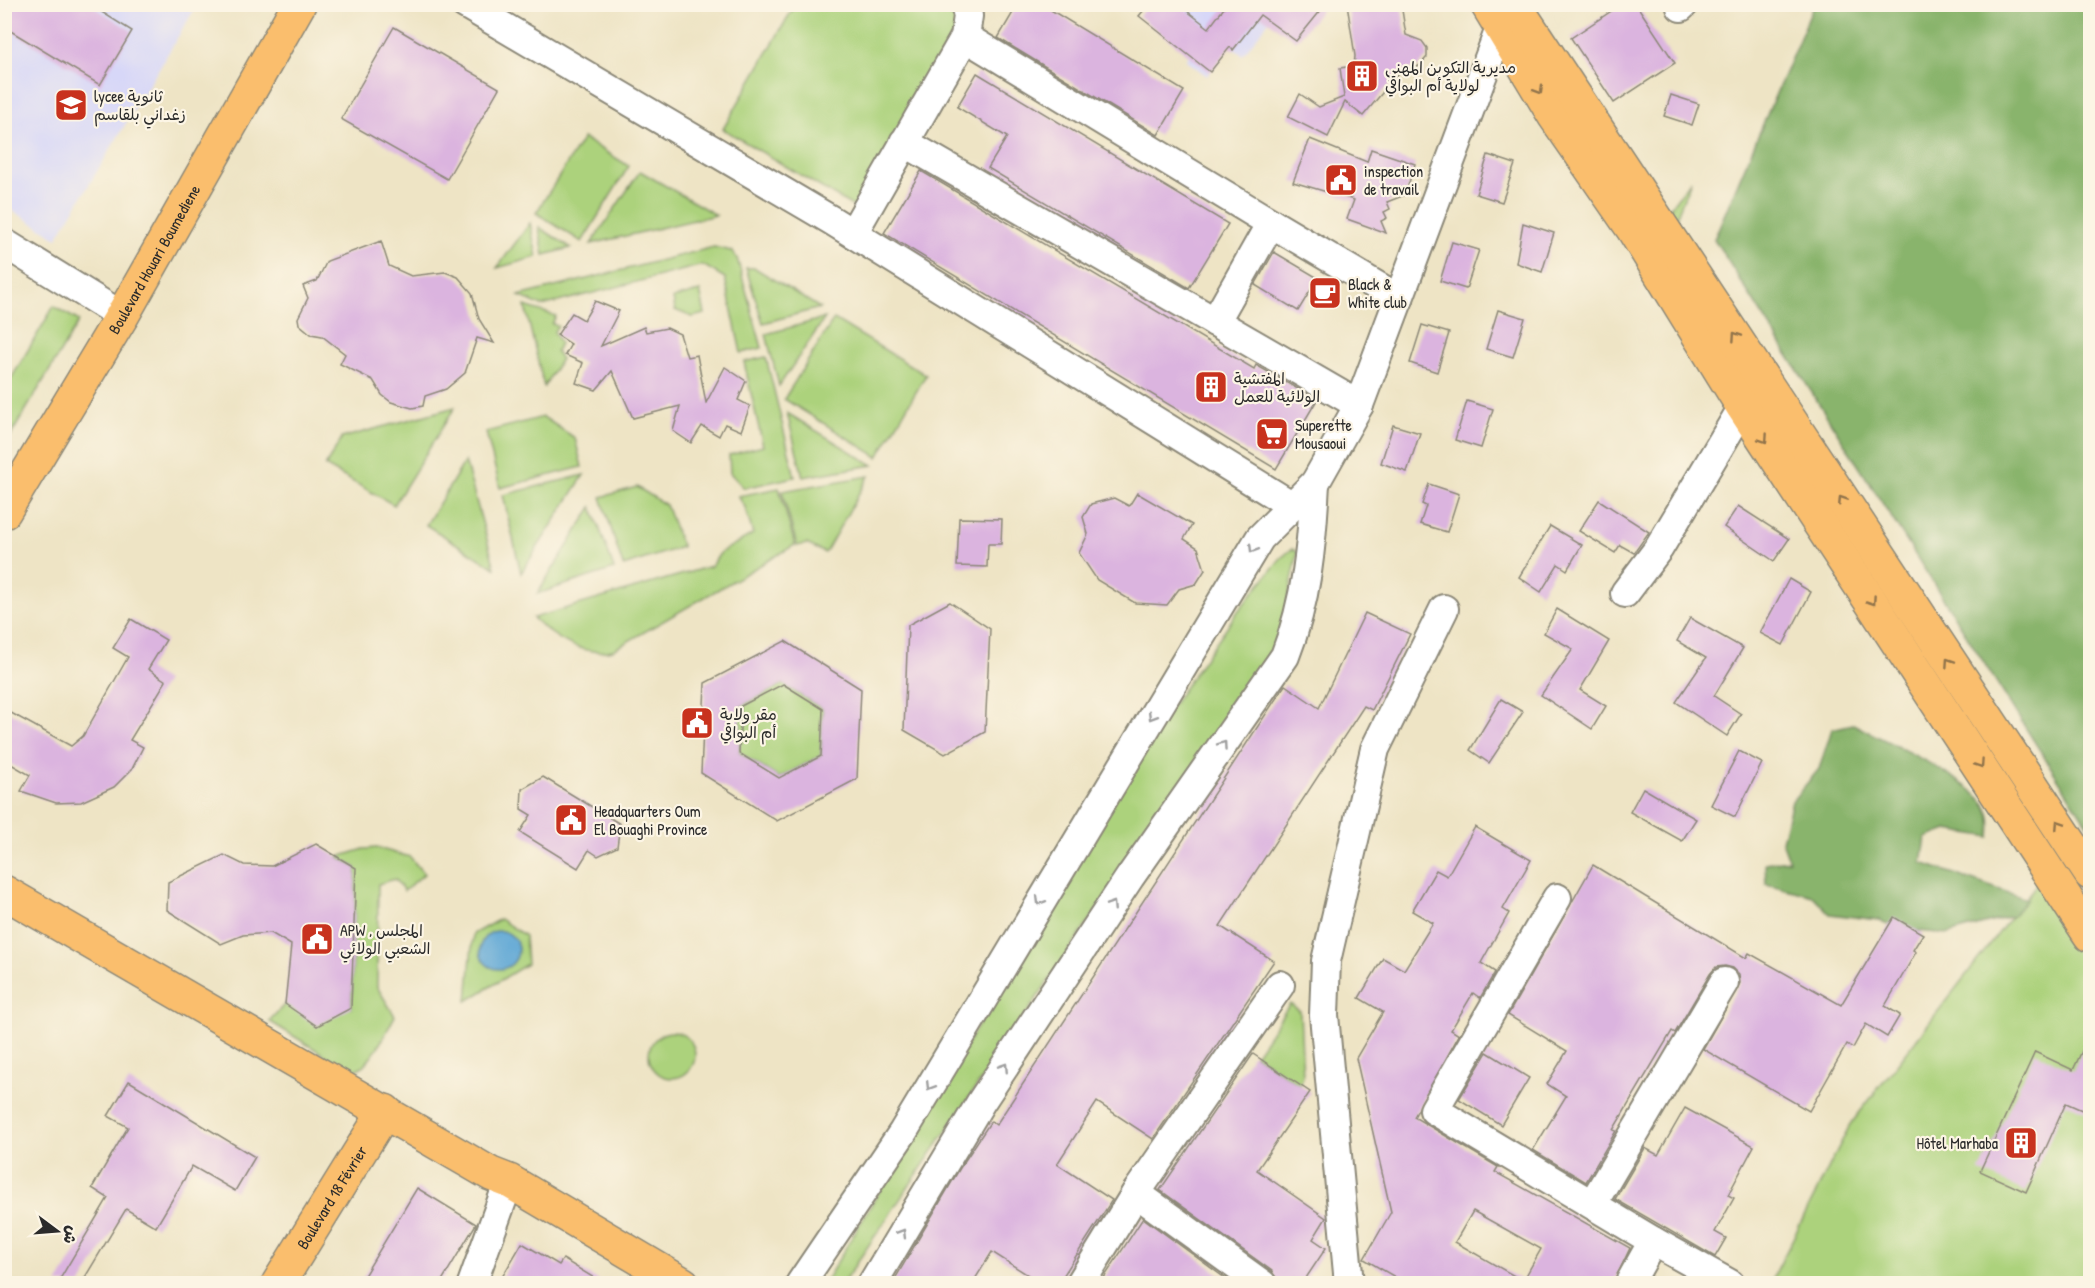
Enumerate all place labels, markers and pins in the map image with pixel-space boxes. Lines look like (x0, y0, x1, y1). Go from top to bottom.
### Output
place label: مديرية التكوين المهني لولاية أم البواقي (1385, 56, 1516, 98)
building icon: مديرية التكوين المهني لولاية أم البواقي (1344, 58, 1380, 94)
place label: lycee ثانوية زغداني بلقاسم (94, 85, 186, 129)
school or university icon: lycee ثانوية زغداني بلقاسم (53, 87, 89, 123)
place label: inspection de travail (1364, 160, 1423, 200)
public building icon: inspection de travail (1323, 162, 1359, 198)
place label: Black & White club (1348, 273, 1407, 313)
cafe icon: Black & White club (1307, 275, 1343, 311)
place label: المفتشية الولائية للعمل (1234, 367, 1320, 407)
building icon: المفتشية الولائية للعمل (1193, 369, 1229, 405)
place label: Superette Mousaoui (1295, 414, 1352, 454)
supermarket icon: Superette Mousaoui (1254, 416, 1290, 452)
place label: مقر ولاية أم البواقي (720, 703, 777, 745)
public building icon: مقر ولاية أم البواقي (679, 705, 715, 741)
place label: Headquarters Oum El Bouaghi Province (594, 800, 708, 840)
public building icon: Headquarters Oum El Bouaghi Province (553, 802, 589, 838)
place label: APW , المجلس الشعبي الولائي (340, 919, 431, 963)
public building icon: APW , المجلس الشعبي الولائي (299, 921, 335, 957)
building icon: Hôtel Marhaba (2003, 1125, 2039, 1161)
place label: Hôtel Marhaba (1916, 1132, 1998, 1154)

